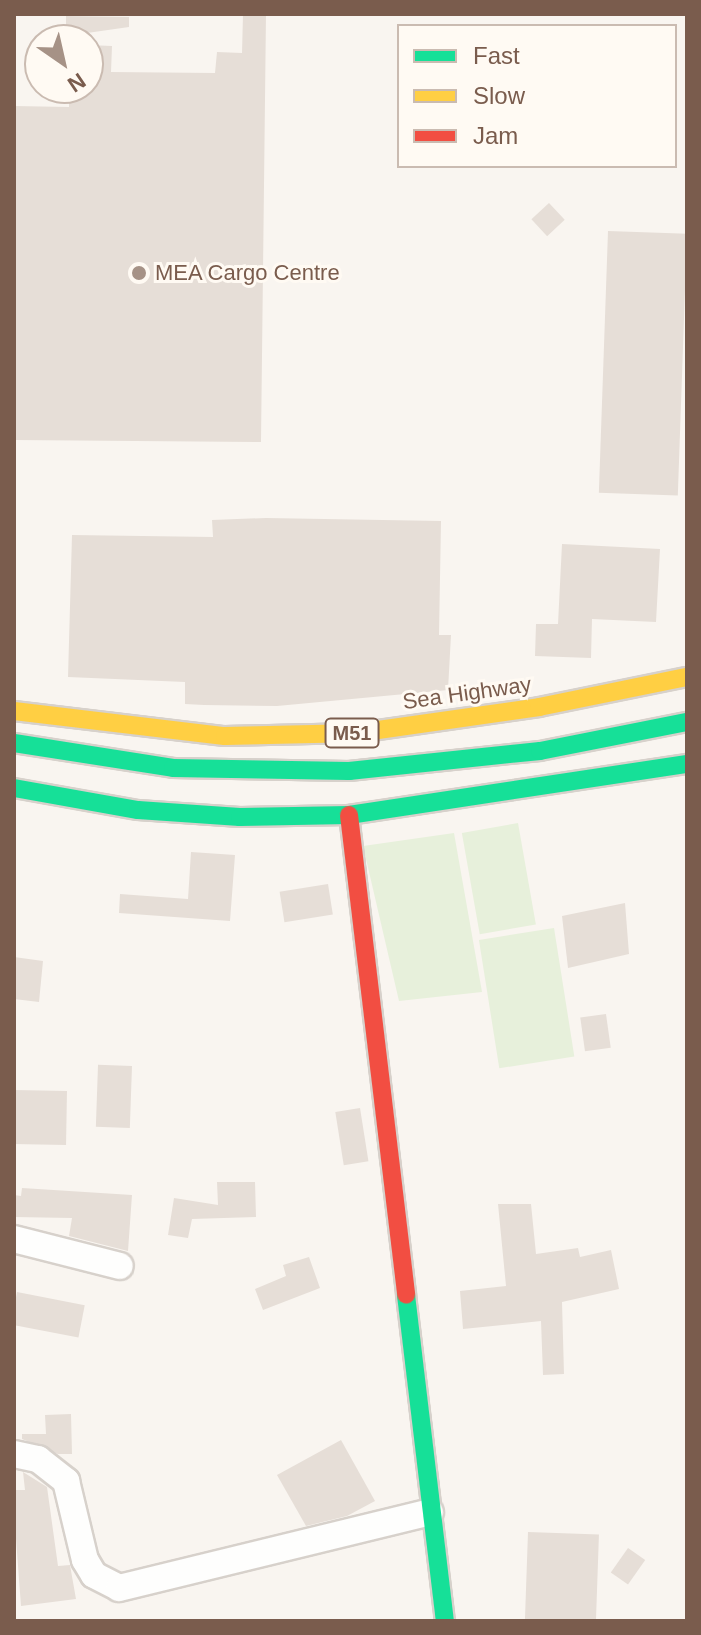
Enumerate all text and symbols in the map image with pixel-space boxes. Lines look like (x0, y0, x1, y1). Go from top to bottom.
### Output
north arrow (24, 24, 104, 104)
legend (397, 24, 677, 168)
text: Fast (473, 42, 520, 69)
text: N (63, 68, 90, 97)
text: Slow (473, 82, 525, 109)
text: Jam (473, 122, 518, 149)
place label: MEA Cargo Centre (155, 260, 341, 286)
marker: MEA Cargo Centre (130, 264, 148, 282)
street label: Sea Highway (401, 671, 533, 715)
road number: M51 (324, 717, 380, 749)

